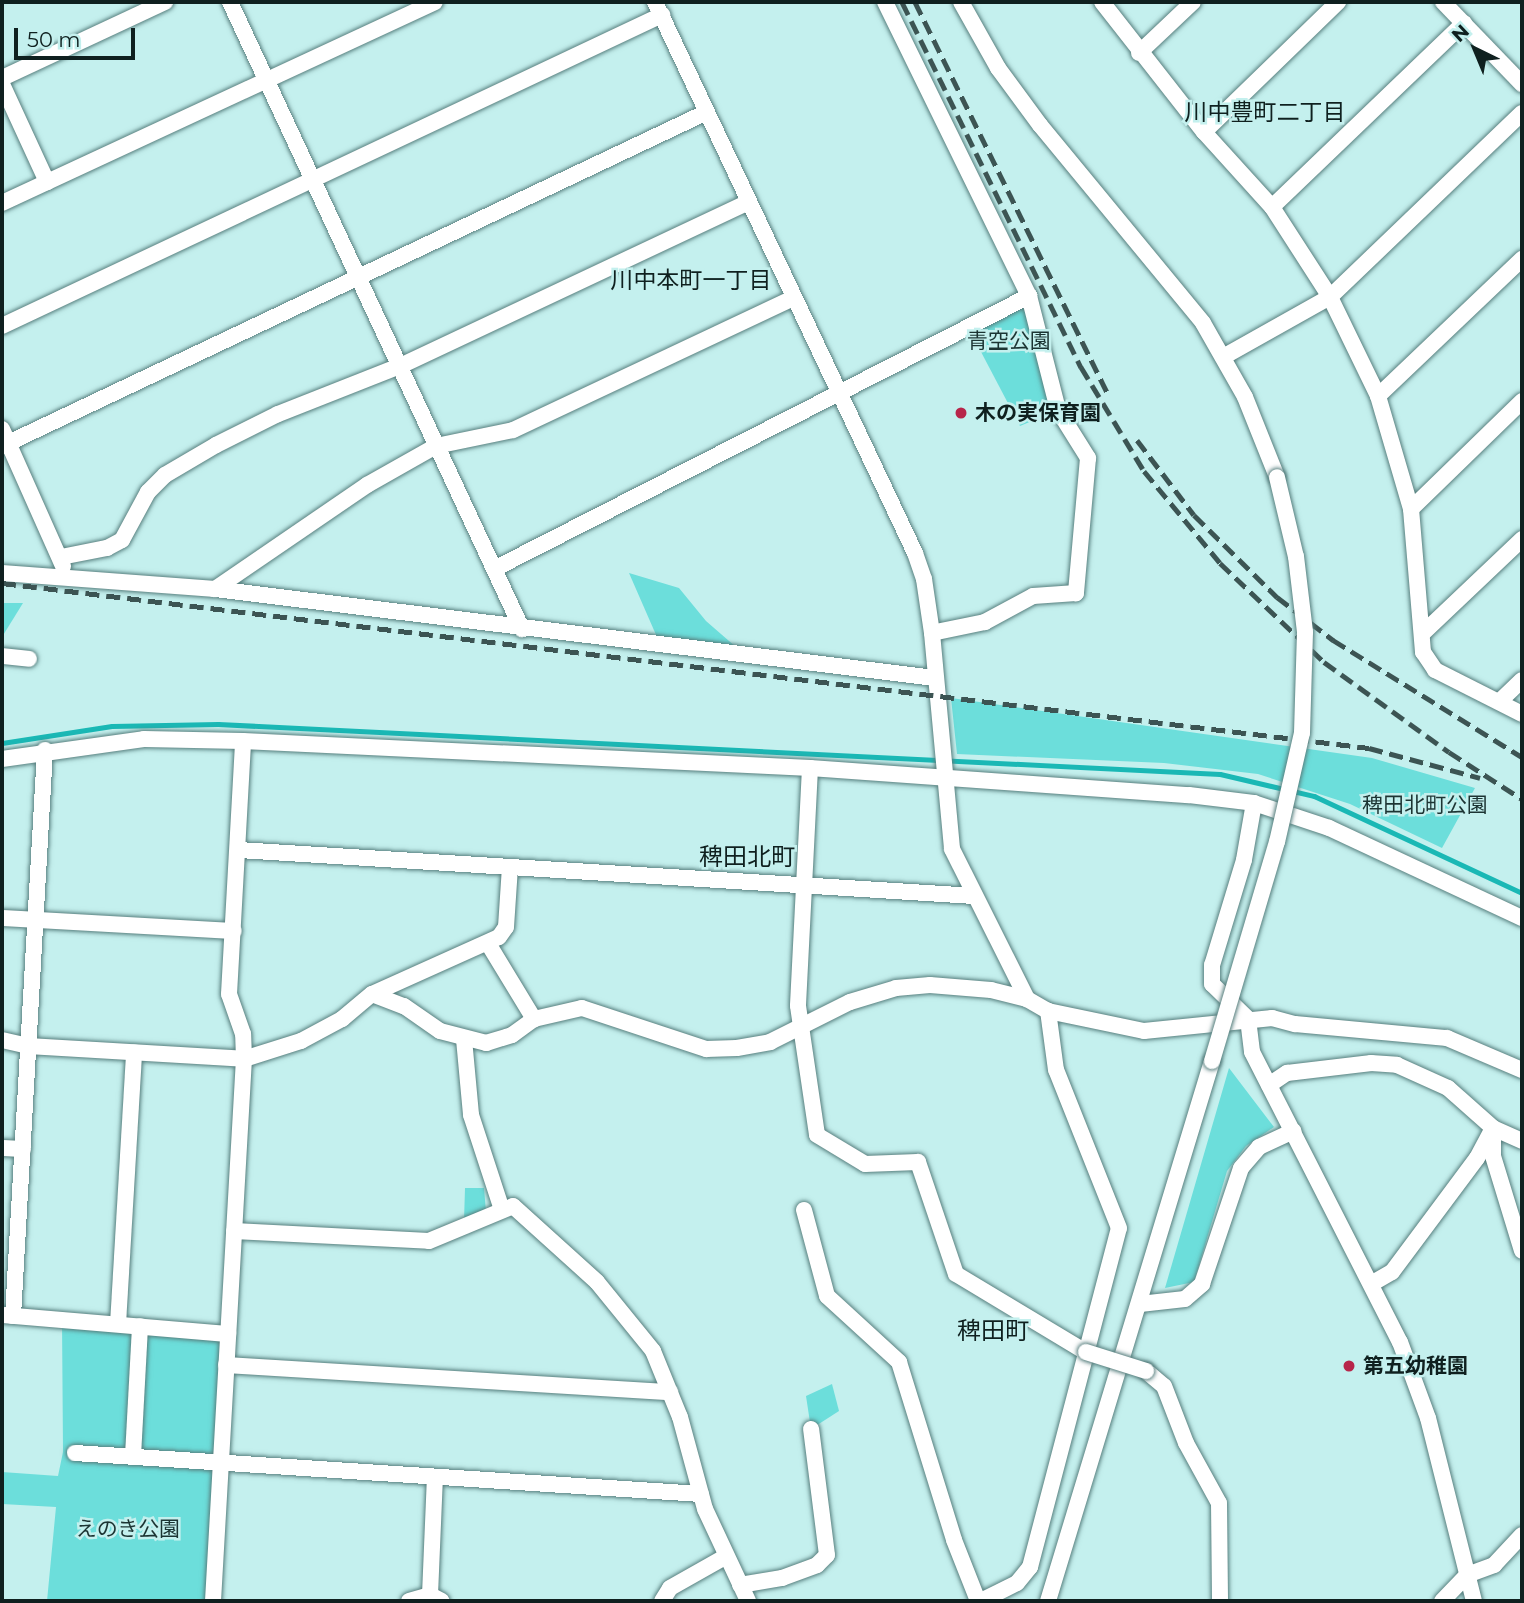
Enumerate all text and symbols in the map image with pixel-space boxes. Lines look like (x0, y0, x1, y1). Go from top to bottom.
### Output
scale bar (18, 14, 138, 58)
north arrow (1440, 14, 1510, 84)
text: N (1447, 20, 1474, 47)
text: 50 m (27, 27, 81, 52)
district label: 川中豊町二丁目 (1185, 98, 1345, 126)
district label: 川中本町一丁目 (611, 266, 771, 294)
park label: 青空公園 (967, 328, 1051, 354)
place label: 木の実保育園 (975, 400, 1101, 426)
marker: 木の実保育園 (953, 405, 969, 421)
park label: 稗田北町公園 (1362, 792, 1488, 818)
district label: 稗田北町 (699, 843, 795, 871)
district label: 稗田町 (957, 1317, 1029, 1345)
place label: 第五幼稚園 (1363, 1353, 1468, 1379)
marker: 第五幼稚園 (1341, 1358, 1357, 1374)
park label: えのき公園 (76, 1516, 180, 1542)

